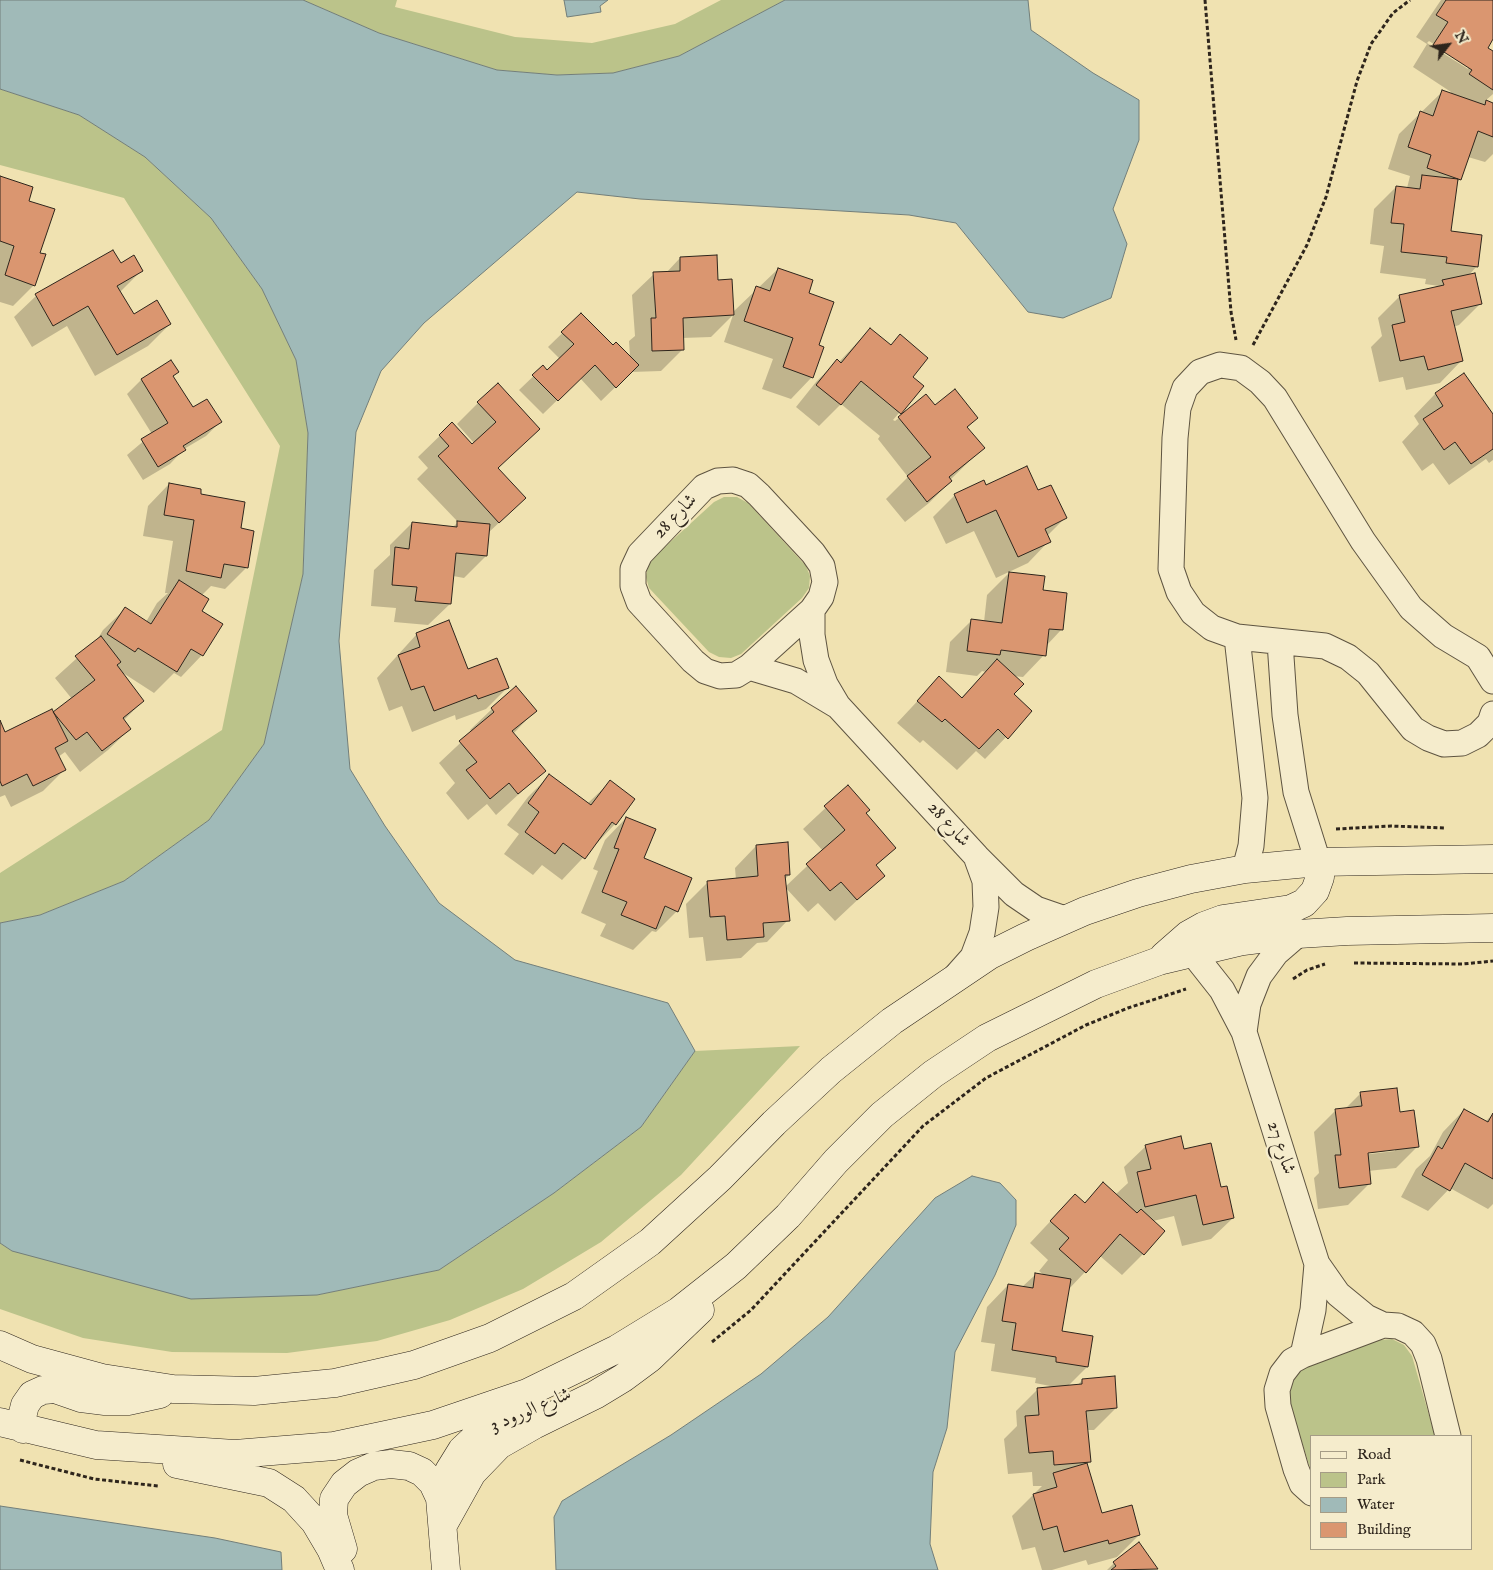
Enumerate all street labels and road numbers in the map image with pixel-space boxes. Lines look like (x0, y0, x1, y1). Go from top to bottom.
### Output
street label: شارع 28 (649, 490, 703, 544)
street label: شارع 28 (922, 797, 974, 853)
street label: شارع 27 (1261, 1118, 1299, 1178)
street label: شارع الورود 3 (487, 1384, 575, 1438)

